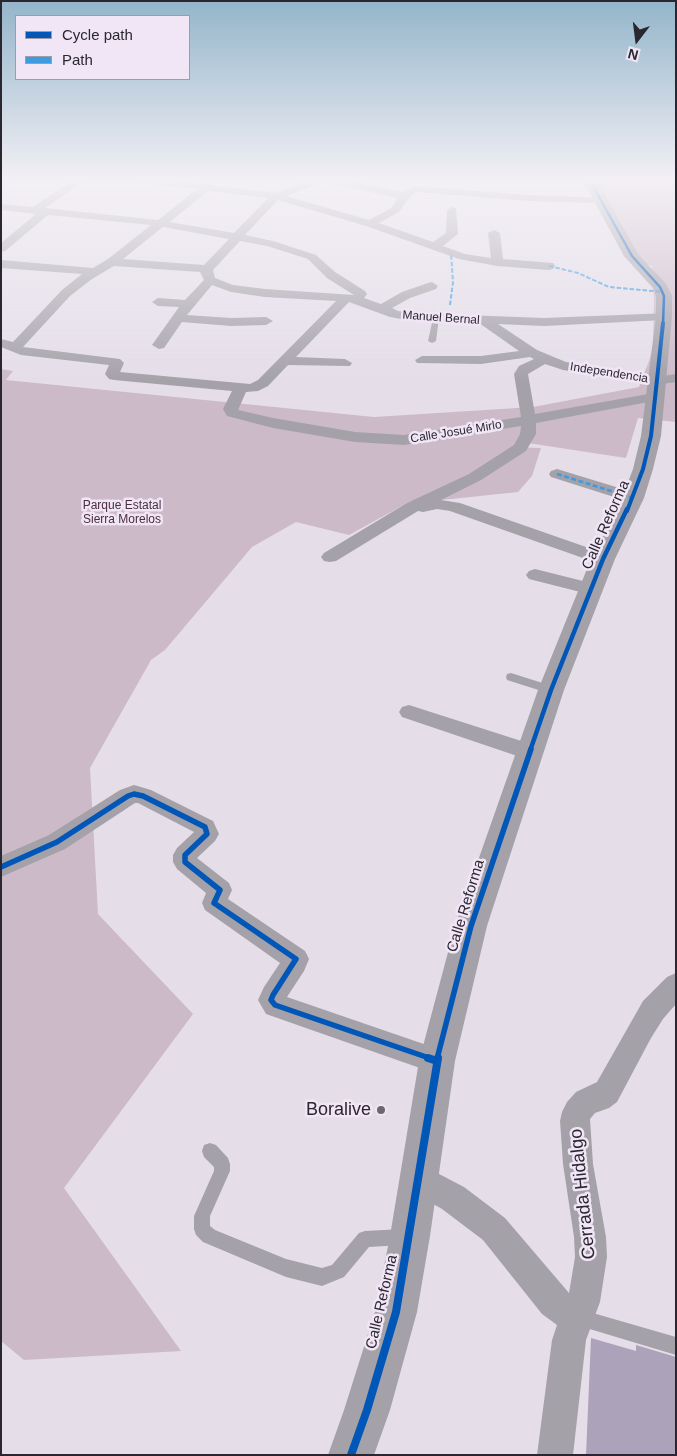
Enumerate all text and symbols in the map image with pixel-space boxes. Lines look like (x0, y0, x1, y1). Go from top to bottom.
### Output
legend (15, 15, 190, 80)
north arrow (612, 15, 662, 65)
text: Cycle path (62, 26, 133, 43)
text: N (626, 45, 640, 64)
text: Path (62, 51, 93, 68)
street label: Manuel Bernal (402, 308, 480, 328)
street label: Independencia (569, 360, 649, 386)
street label: Calle Josué Mirlo (409, 418, 503, 446)
street label: Calle Reforma (578, 478, 634, 572)
park label: Parque Estatal Sierra Morelos (83, 499, 161, 527)
street label: Calle Reforma (443, 858, 489, 954)
place label: Boralive (306, 1099, 371, 1121)
marker: Boralive (375, 1104, 387, 1116)
street label: Cerrada Hidalgo (565, 1128, 601, 1260)
street label: Calle Reforma (362, 1253, 402, 1351)

